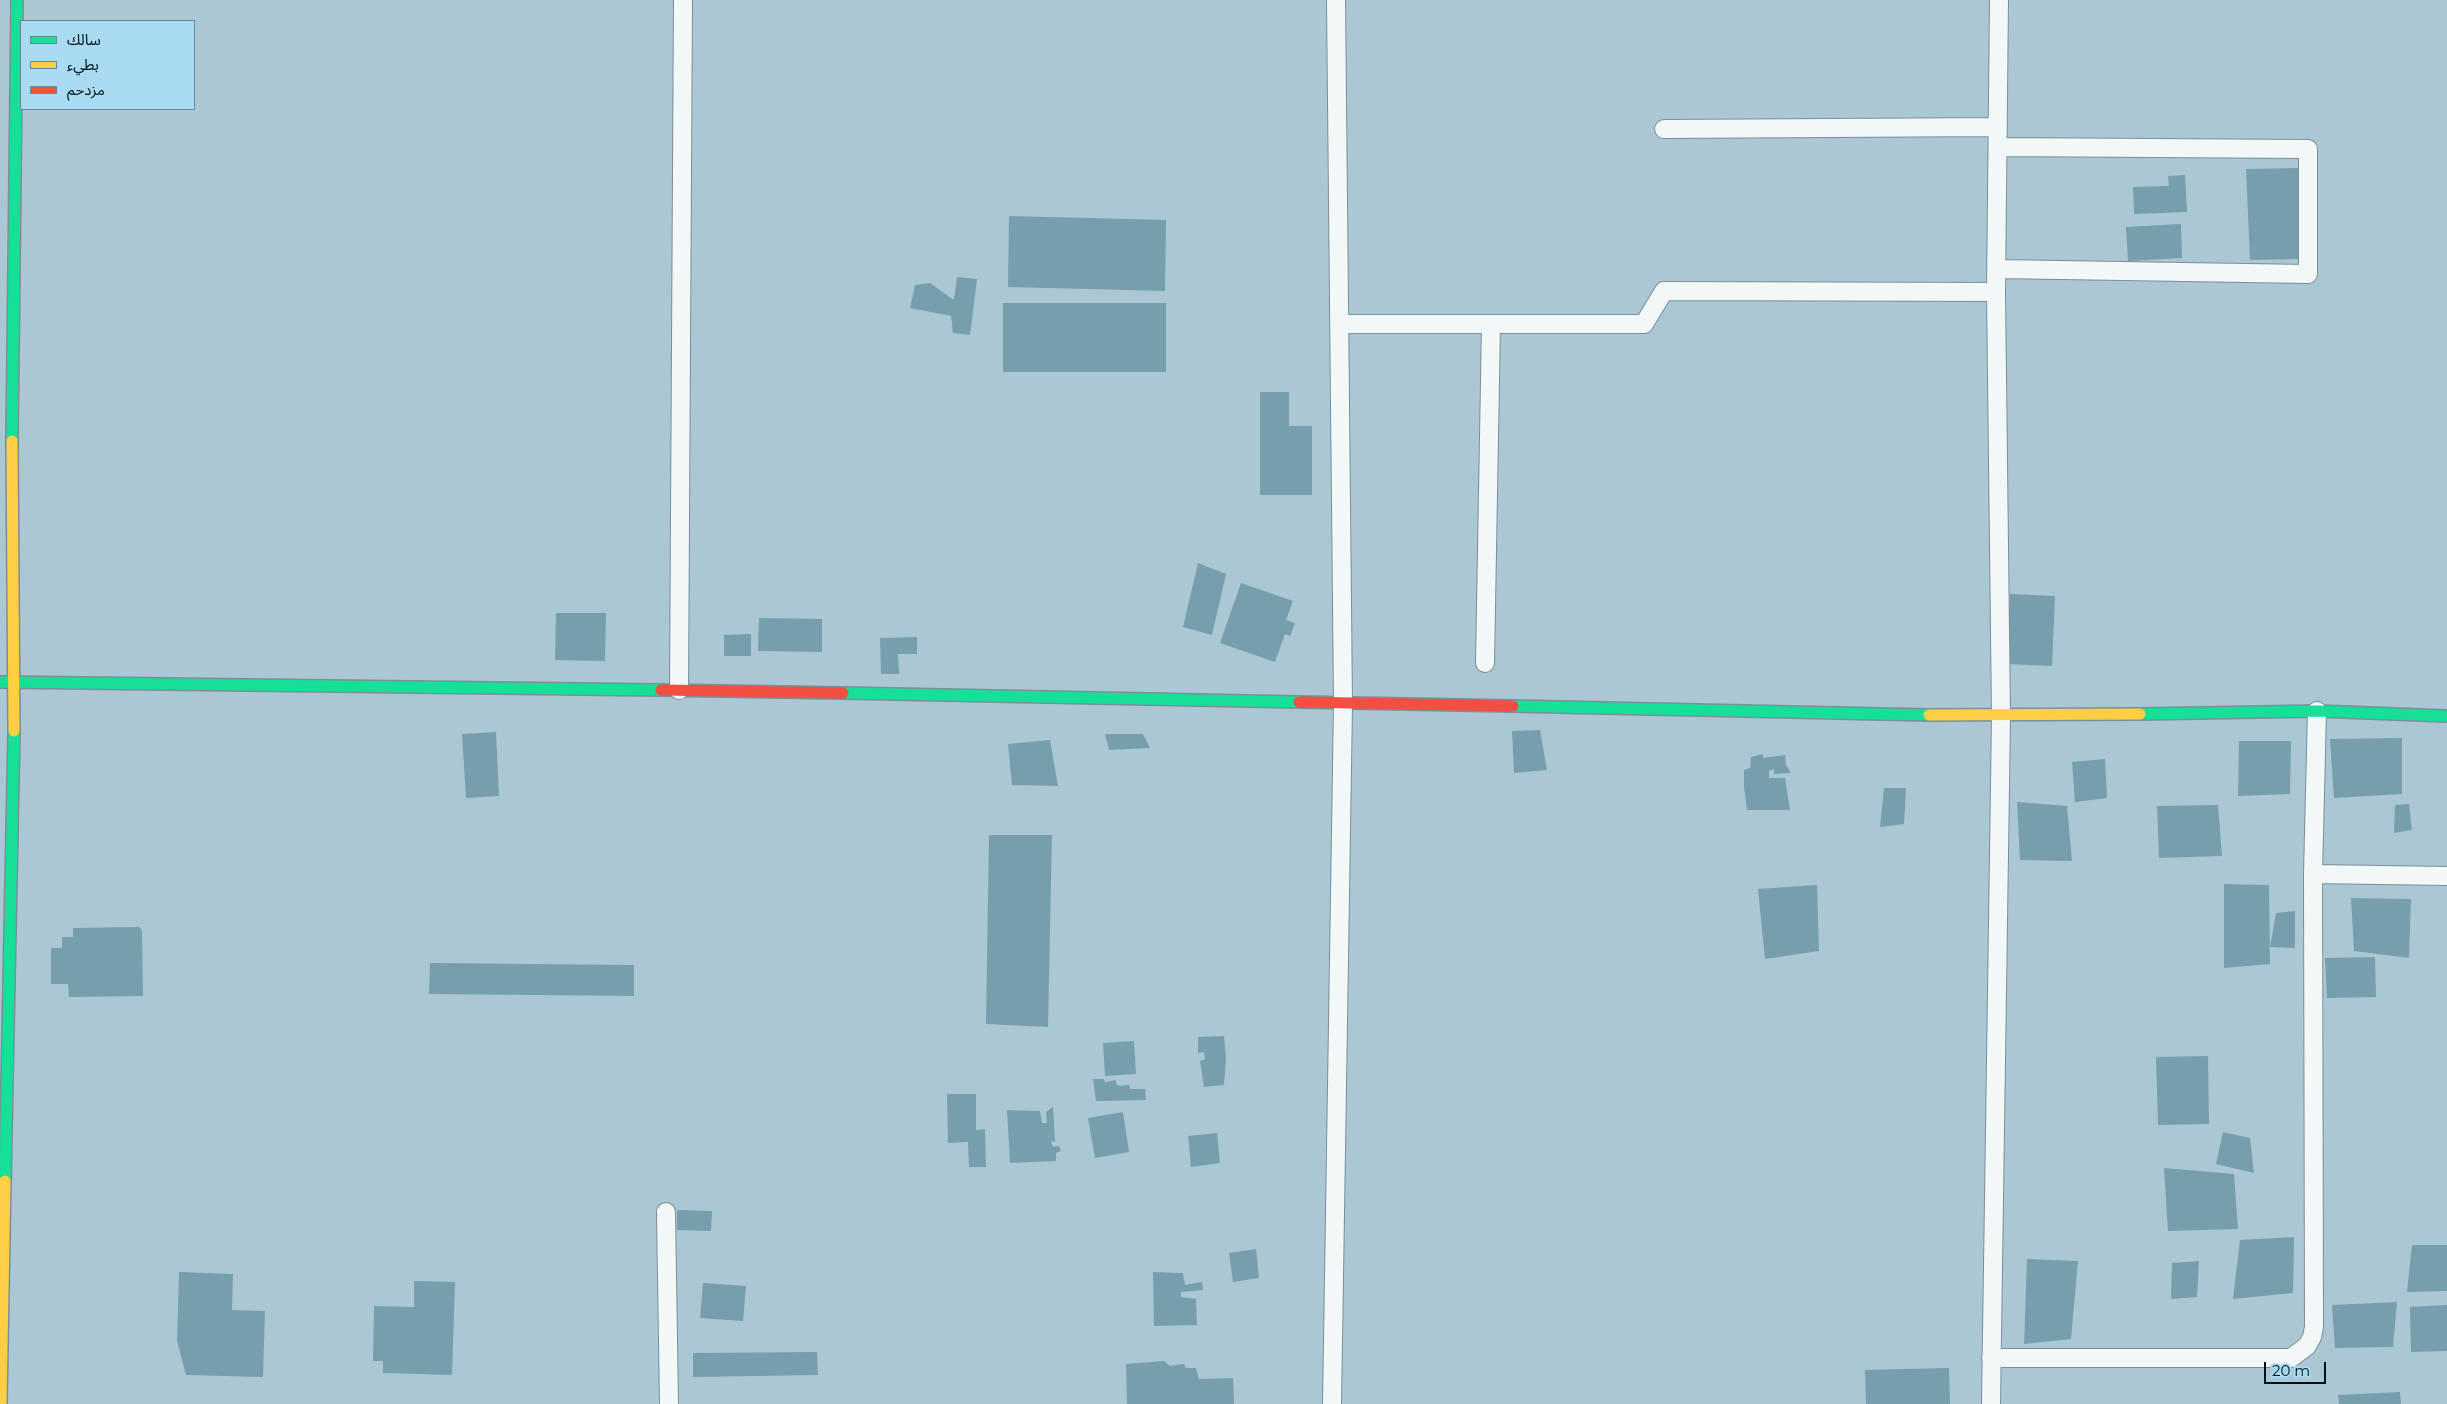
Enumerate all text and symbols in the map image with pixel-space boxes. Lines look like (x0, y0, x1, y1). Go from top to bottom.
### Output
legend (20, 20, 195, 110)
text: سالك (67, 30, 101, 49)
text: بطيء (67, 55, 99, 74)
text: مزدحم (67, 80, 105, 99)
scale bar (2267, 1352, 2330, 1384)
text: 20 m (2272, 1361, 2310, 1380)

